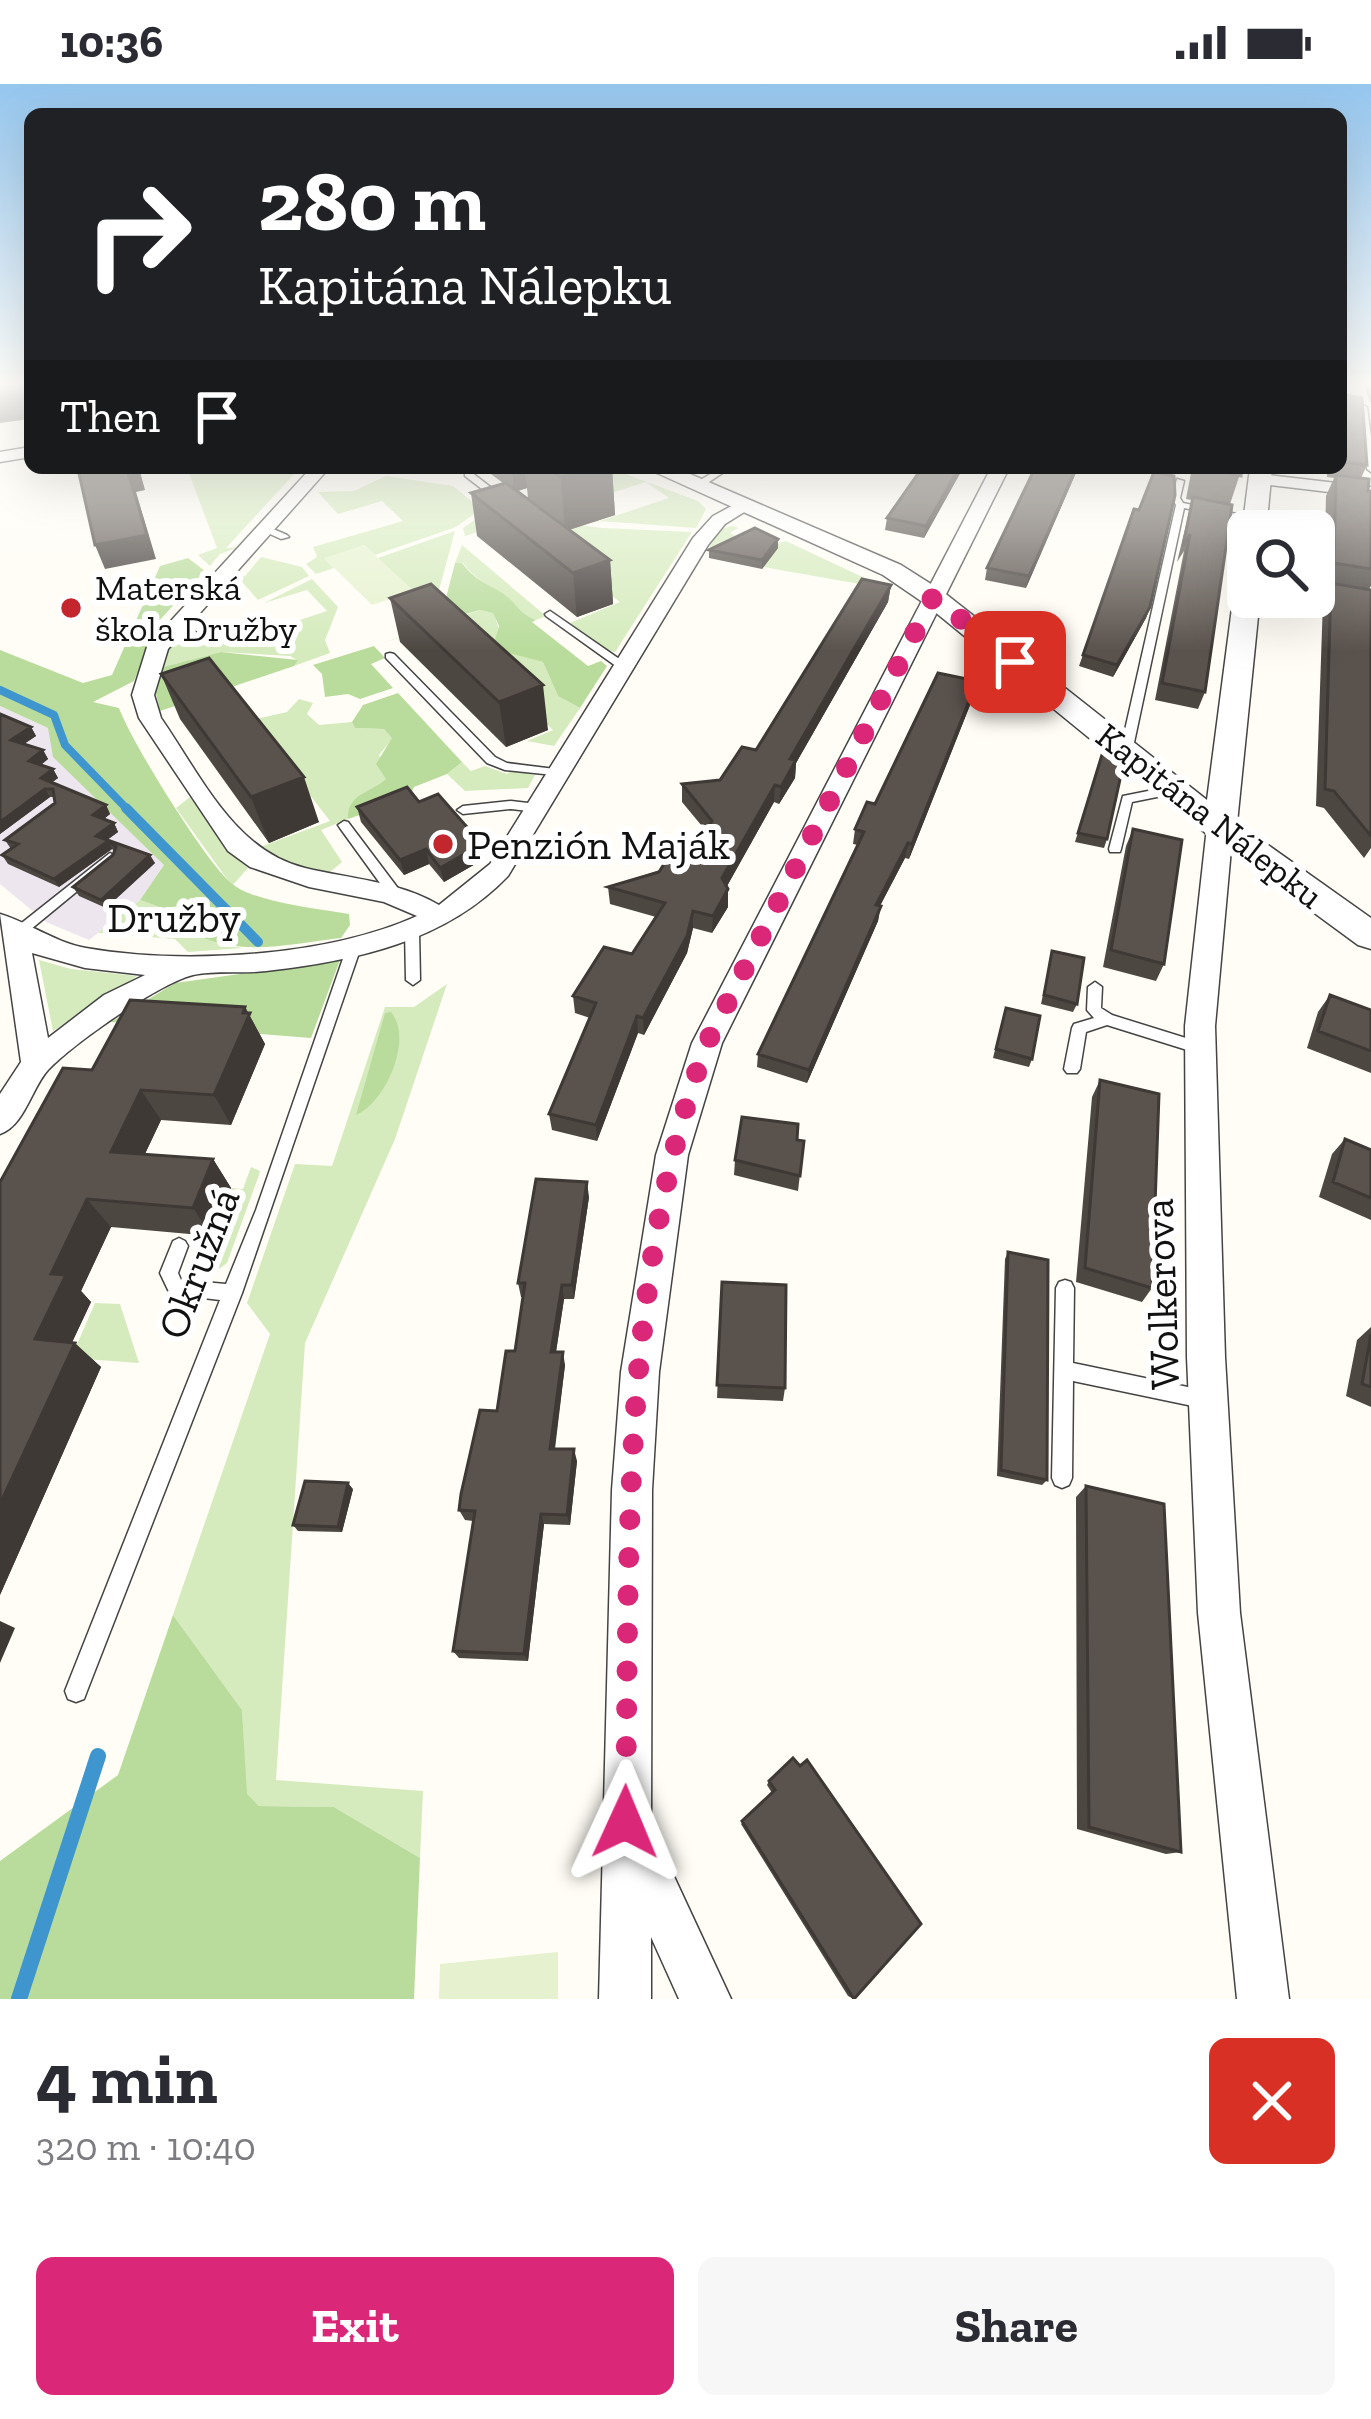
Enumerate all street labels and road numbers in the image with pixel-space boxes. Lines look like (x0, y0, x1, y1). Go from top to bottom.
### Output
street label: Kapitána Nálepku (1088, 714, 1332, 917)
street label: Družby (107, 892, 241, 943)
street label: Okružná (147, 1181, 250, 1346)
street label: Wolkerova (1133, 1198, 1190, 1390)

